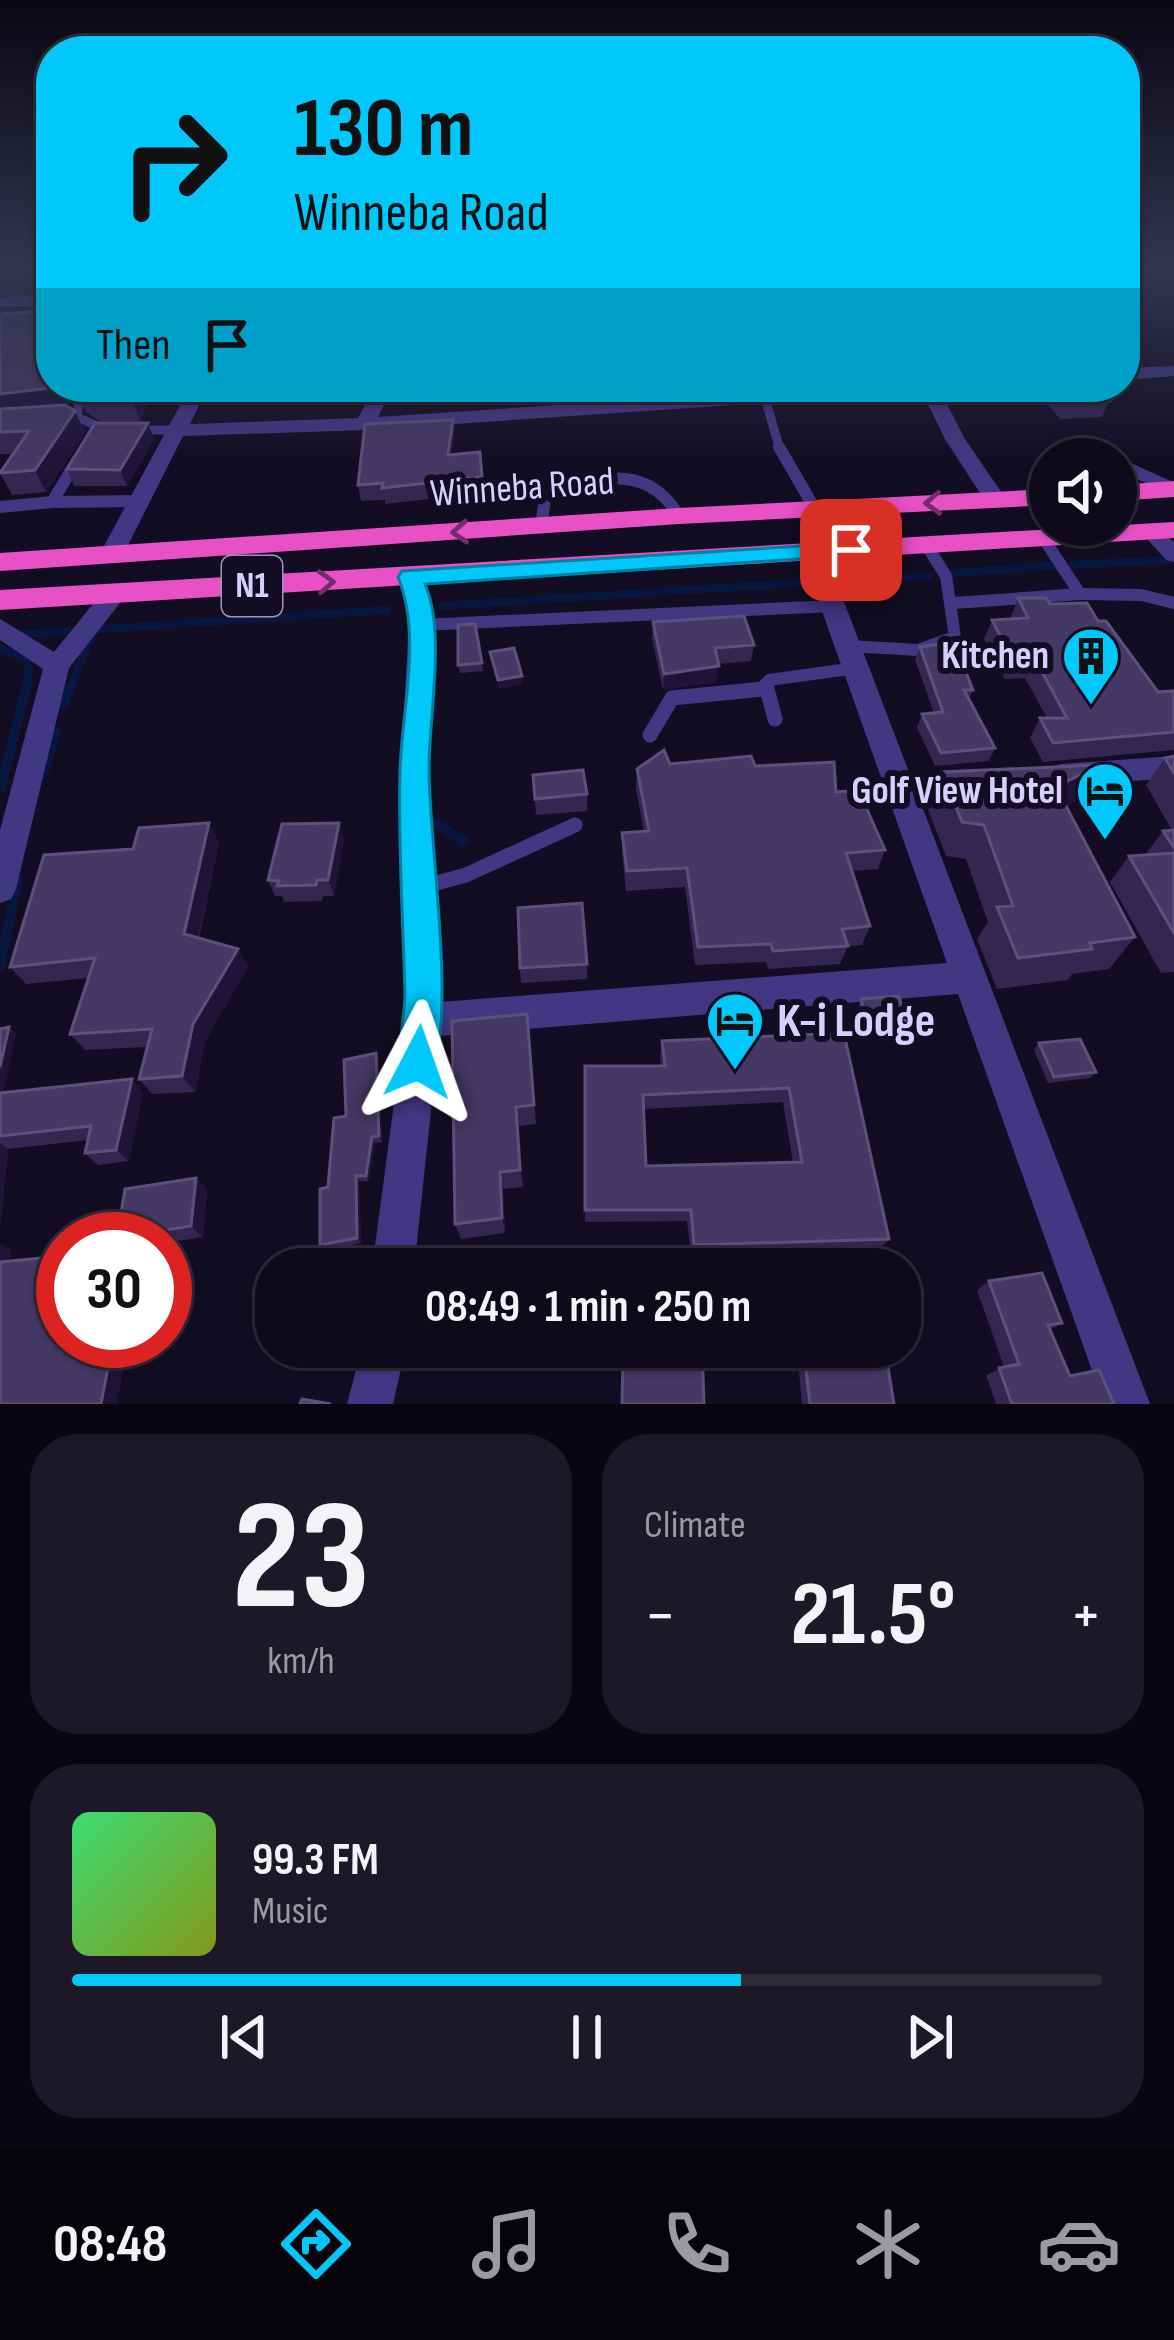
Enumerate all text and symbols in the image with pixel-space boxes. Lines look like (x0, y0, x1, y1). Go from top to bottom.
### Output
text: 130 m (294, 79, 473, 180)
icon: right (96, 84, 252, 240)
text: Winneba Road (294, 181, 549, 246)
icon: arrive (194, 312, 260, 378)
text: Then (96, 318, 170, 373)
map controls (1029, 438, 1137, 546)
button: sound (1029, 438, 1137, 546)
street label: Winneba Road (429, 458, 615, 518)
one-way arrow (923, 490, 942, 516)
pin (800, 499, 902, 601)
icon: arrive (818, 517, 884, 583)
one-way arrow (450, 518, 469, 544)
road number: N1 (222, 556, 282, 616)
one-way arrow (317, 569, 336, 595)
building icon: Kitchen (1060, 625, 1122, 707)
place label: Kitchen (941, 633, 1049, 680)
hotel icon: Golf View Hotel (1074, 760, 1136, 842)
place label: Golf View Hotel (851, 768, 1063, 815)
hotel icon: K-i Lodge (704, 990, 766, 1072)
place label: K-i Lodge (777, 993, 935, 1050)
position arrow (355, 999, 481, 1125)
speed limit sign: 30 (36, 1212, 192, 1368)
text: 08:49 · 1 min · 250 m (425, 1280, 751, 1335)
text: 23 (232, 1466, 370, 1653)
text: Climate (644, 1502, 746, 1549)
text: 21.5° (790, 1562, 956, 1670)
text: − (644, 1577, 676, 1656)
text: + (1070, 1577, 1102, 1656)
text: km/h (267, 1638, 335, 1685)
text: 99.3 FM (252, 1833, 379, 1888)
text: Music (252, 1888, 328, 1935)
icon: previous (211, 2004, 277, 2070)
icon: pause (554, 2004, 620, 2070)
icon: next (897, 2004, 963, 2070)
icon: directions (274, 2202, 358, 2286)
icon: music (465, 2202, 549, 2286)
icon: phone (655, 2202, 739, 2286)
icon: climate (846, 2202, 930, 2286)
icon: car (1037, 2202, 1121, 2286)
text: 08:48 (53, 2212, 167, 2277)

